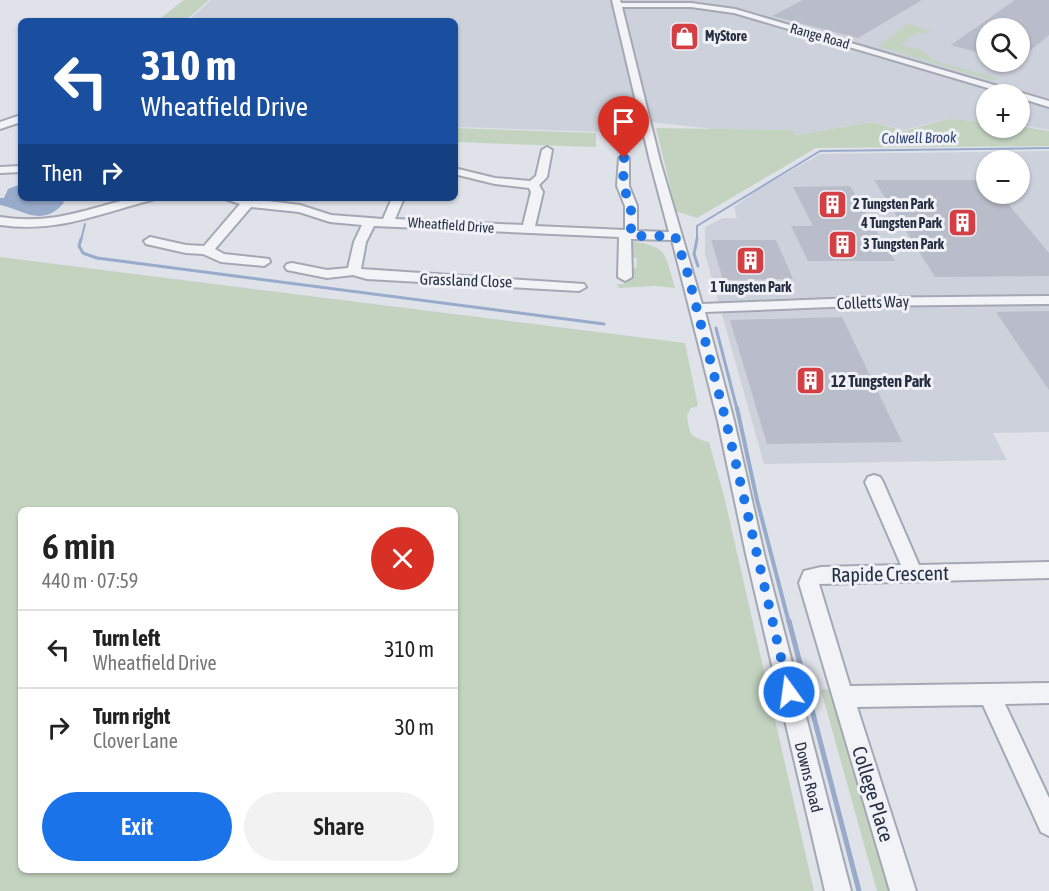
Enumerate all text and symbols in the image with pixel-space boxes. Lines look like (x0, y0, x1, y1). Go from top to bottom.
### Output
map controls (976, 18, 1030, 204)
button: search (976, 18, 1030, 72)
shop icon: MyStore (668, 20, 700, 52)
street label: Range Road (788, 20, 852, 52)
place label: MyStore (705, 28, 747, 44)
text: 310 m (141, 41, 236, 89)
icon: left (42, 42, 120, 120)
button: + (976, 84, 1030, 138)
text: Wheatfield Drive (141, 91, 308, 122)
pin (598, 96, 649, 158)
icon: arrive (607, 105, 640, 138)
water label: Colwell Brook (881, 128, 957, 147)
button: − (976, 150, 1030, 204)
icon: right (95, 156, 128, 189)
text: Then (42, 160, 83, 186)
building icon: 2 Tungsten Park (816, 188, 848, 220)
place label: 2 Tungsten Park (853, 196, 935, 212)
building icon: 4 Tungsten Park (947, 207, 979, 239)
street label: Wheatfield Drive (407, 214, 495, 236)
place label: 4 Tungsten Park (860, 215, 943, 231)
building icon: 3 Tungsten Park (826, 228, 858, 260)
place label: 3 Tungsten Park (863, 236, 945, 252)
building icon: 1 Tungsten Park (735, 244, 767, 276)
street label: Grassland Close (419, 269, 513, 291)
place label: 1 Tungsten Park (711, 279, 792, 295)
street label: Colletts Way (836, 292, 910, 313)
building icon: 12 Tungsten Park (794, 365, 826, 397)
place label: 12 Tungsten Park (831, 372, 932, 390)
text: 6 min (42, 525, 116, 567)
button: close (371, 527, 434, 590)
street label: Rapide Crescent (831, 561, 949, 586)
text: 440 m · 07:59 (42, 569, 138, 592)
text: Turn left (93, 625, 160, 651)
icon: left (42, 633, 75, 666)
text: 310 m (384, 636, 434, 662)
text: Wheatfield Drive (93, 651, 217, 674)
position arrow (757, 660, 821, 724)
text: Turn right (93, 703, 170, 729)
icon: right (42, 711, 75, 744)
text: 30 m (394, 714, 434, 740)
text: Clover Lane (93, 729, 178, 752)
street label: Downs Road (792, 740, 826, 814)
street label: College Place (848, 743, 899, 844)
button: Exit (42, 792, 232, 861)
button: Share (244, 792, 434, 861)

